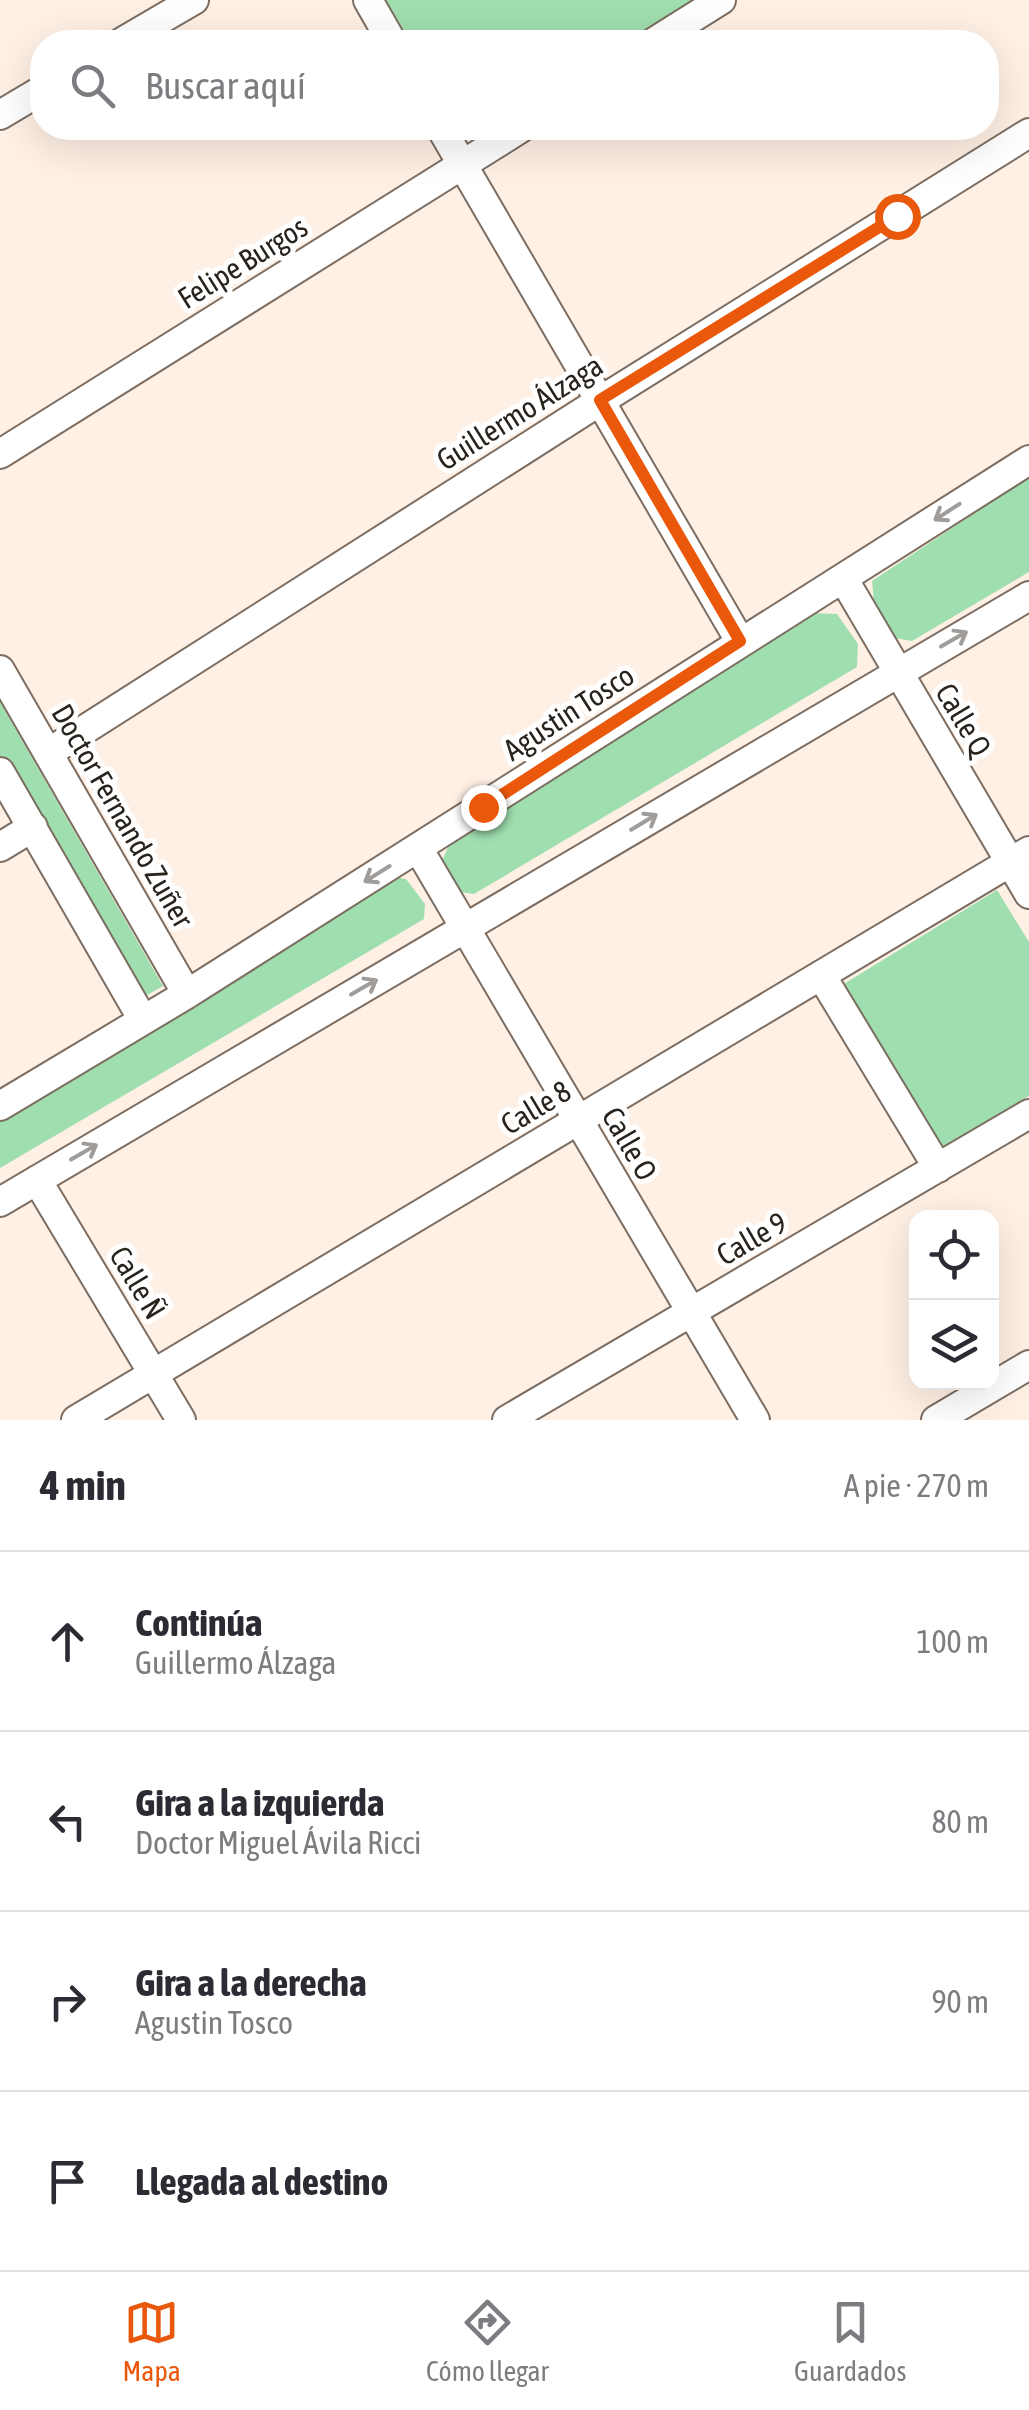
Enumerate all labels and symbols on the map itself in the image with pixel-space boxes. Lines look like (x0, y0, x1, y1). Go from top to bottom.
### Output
route start (875, 194, 921, 240)
street label: Felipe Burgos (172, 209, 313, 315)
street label: Guillermo Álzaga (430, 348, 609, 477)
one-way arrow (933, 502, 962, 523)
one-way arrow (939, 629, 968, 649)
street label: Agustin Tosco (497, 658, 640, 767)
street label: Calle Q (929, 677, 999, 762)
street label: Doctor Fernando Zuñer (45, 698, 201, 934)
route end (461, 785, 507, 831)
one-way arrow (629, 812, 658, 832)
one-way arrow (363, 864, 392, 885)
one-way arrow (349, 977, 378, 997)
street label: Calle 8 (495, 1073, 576, 1141)
street label: Calle O (596, 1101, 664, 1186)
one-way arrow (69, 1142, 98, 1162)
street label: Calle 9 (711, 1205, 792, 1272)
street label: Calle Ñ (103, 1240, 173, 1325)

